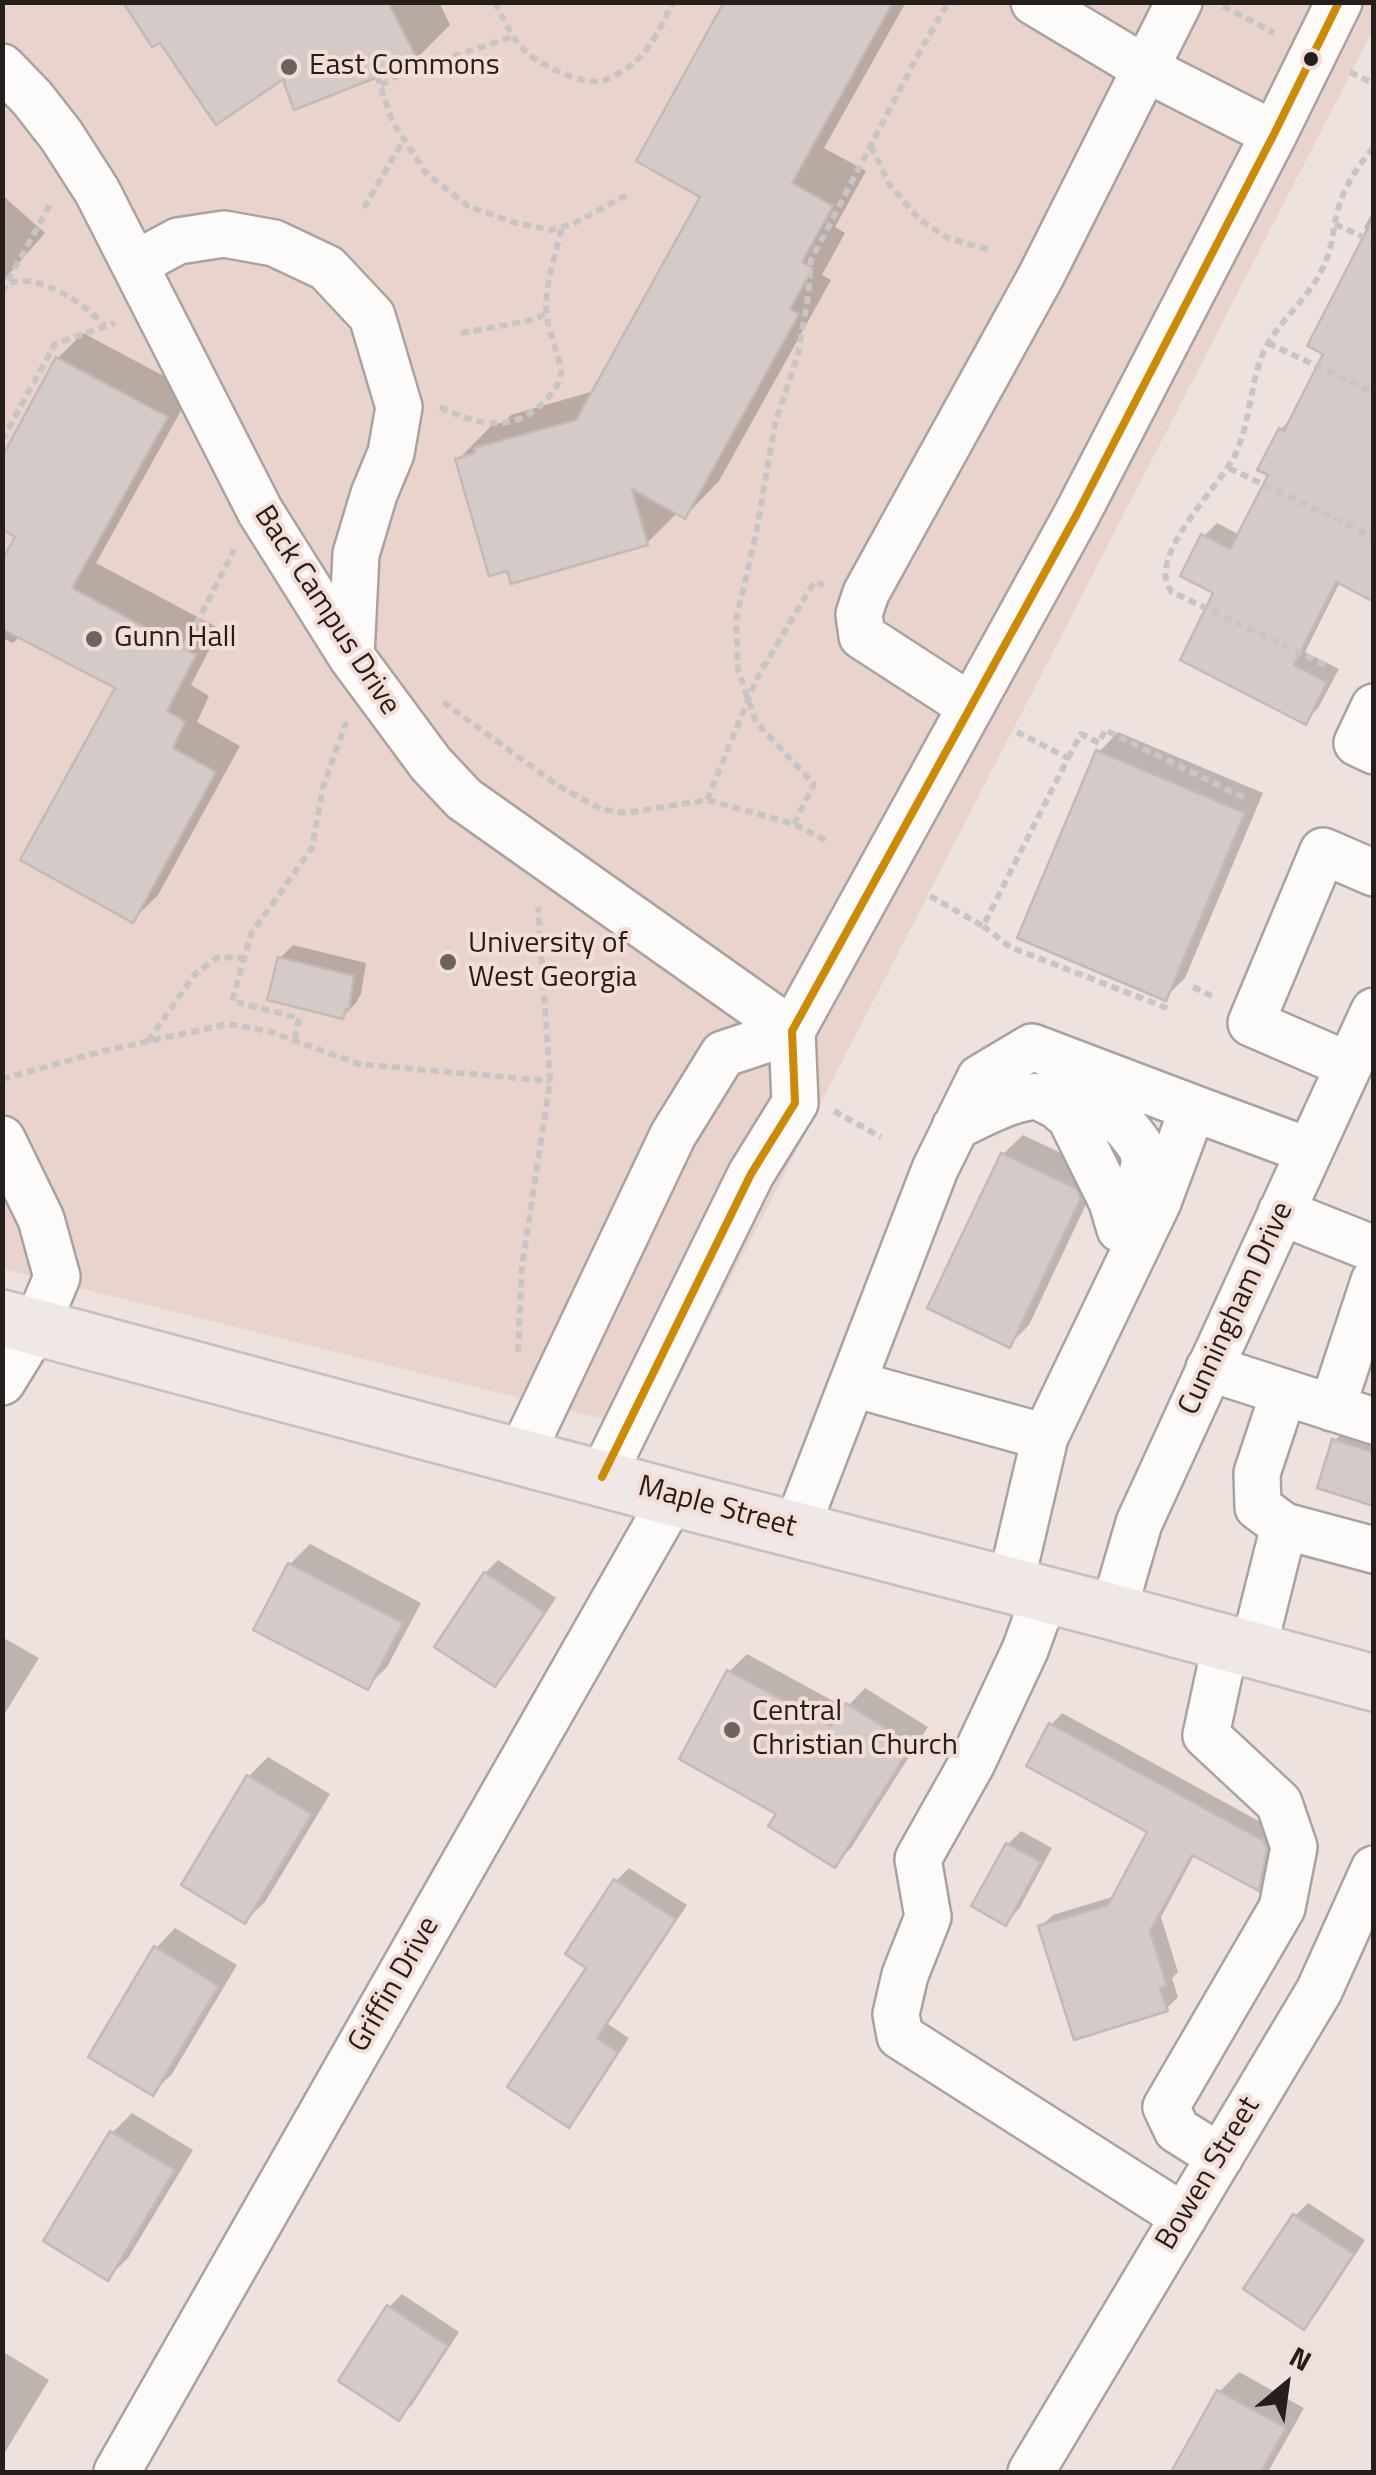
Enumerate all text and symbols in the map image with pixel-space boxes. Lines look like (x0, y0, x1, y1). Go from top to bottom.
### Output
place label: East Commons (309, 49, 500, 85)
unlabelled marker (1301, 49, 1321, 69)
marker: East Commons (278, 56, 300, 78)
street label: Back Campus Drive (245, 500, 407, 722)
place label: Gunn Hall (114, 621, 236, 657)
marker: Gunn Hall (83, 628, 105, 650)
place label: University of West Georgia (468, 927, 637, 998)
marker: University of West Georgia (437, 951, 459, 973)
street label: Cunningham Drive (1172, 1197, 1302, 1421)
street label: Maple Street (634, 1470, 800, 1546)
place label: Central Christian Church (752, 1695, 958, 1766)
marker: Central Christian Church (721, 1719, 743, 1741)
street label: Griffin Drive (342, 1911, 448, 2059)
street label: Bowen Street (1149, 2091, 1269, 2257)
north arrow (1236, 2335, 1336, 2435)
text: N (1282, 2335, 1320, 2382)

